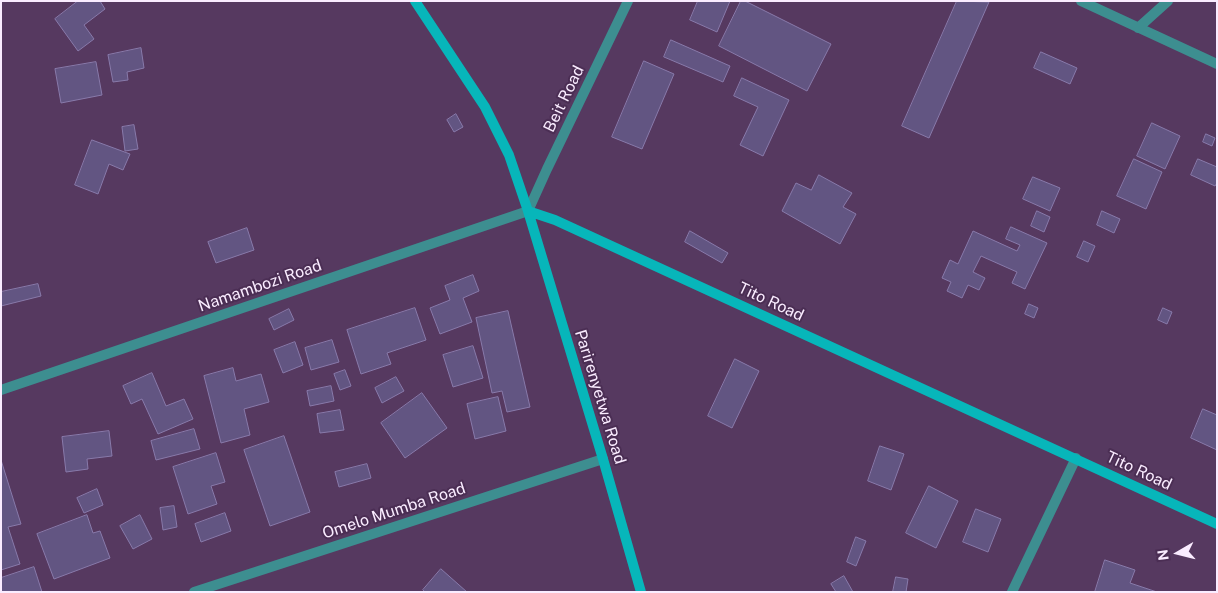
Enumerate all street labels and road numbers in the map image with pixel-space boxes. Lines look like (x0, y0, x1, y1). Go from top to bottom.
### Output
street label: Beit Road (540, 63, 588, 135)
street label: Namambozi Road (196, 256, 324, 316)
street label: Tito Road (735, 278, 807, 326)
street label: Parirenyetwa Road (570, 327, 630, 467)
street label: Tito Road (1103, 447, 1175, 495)
street label: Omelo Mumba Road (320, 479, 468, 543)

